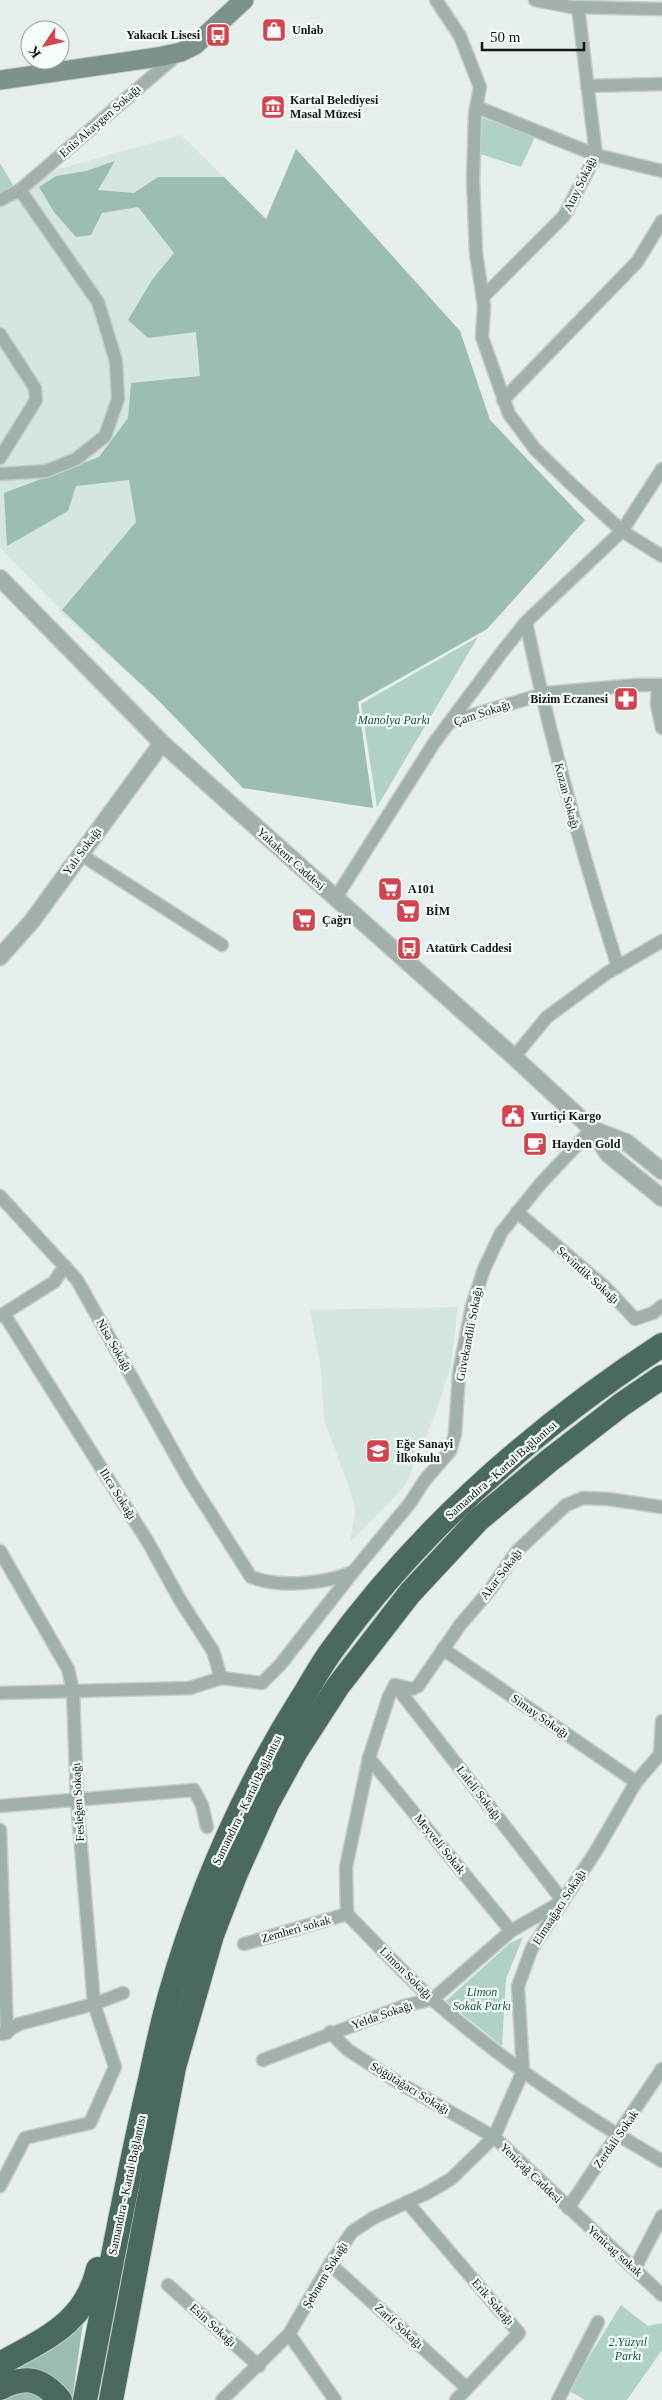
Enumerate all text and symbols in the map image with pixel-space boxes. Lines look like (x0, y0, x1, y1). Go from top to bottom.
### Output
shop icon: Unlab (261, 17, 287, 43)
north arrow (20, 20, 70, 70)
scale bar (482, 20, 584, 52)
bus stop icon: Yakacık Lisesi (205, 22, 231, 48)
place label: Unlab (292, 23, 324, 37)
place label: Yakacık Lisesi (126, 28, 201, 42)
text: 50 m (490, 29, 521, 45)
text: K (25, 43, 44, 61)
street label: Enis Akaygen Sokağı (56, 81, 144, 160)
place label: Kartal Belediyesi Masal Müzesi (290, 93, 379, 121)
museum icon: Kartal Belediyesi Masal Müzesi (260, 94, 286, 120)
street label: Atay Sokağı (561, 154, 600, 214)
pharmacy icon: Bizim Eczanesi (613, 686, 639, 712)
place label: Bizim Eczanesi (530, 692, 609, 706)
street label: Çam Sokağı (452, 697, 513, 729)
park label: Manolya Parkı (357, 713, 430, 727)
street label: Kozan Sokağı (551, 762, 583, 831)
street label: Yalı Sokağı (60, 824, 104, 878)
street label: Yakakent Caddesi (254, 825, 328, 894)
supermarket icon: A101 (377, 876, 403, 902)
place label: A101 (408, 882, 435, 896)
supermarket icon: BİM (395, 898, 421, 924)
place label: BİM (426, 904, 450, 918)
supermarket icon: Çağrı (291, 907, 317, 933)
place label: Çağrı (322, 913, 352, 927)
bus stop icon: Atatürk Caddesi (396, 935, 422, 961)
place label: Atatürk Caddesi (426, 941, 512, 955)
public building icon: Yurtiçi Kargo (500, 1103, 526, 1129)
place label: Yurtiçi Kargo (530, 1109, 601, 1123)
cafe icon: Hayden Gold (522, 1131, 548, 1157)
place label: Hayden Gold (552, 1137, 621, 1151)
street label: Sevindik Sokağı (554, 1243, 623, 1307)
street label: Güvekandili Sokağı (453, 1285, 485, 1382)
street label: Nisa Sokağı (93, 1316, 135, 1374)
street label: Samandıra - Kartal Bağlantısı (442, 1417, 560, 1522)
place label: Eğe Sanayi İlkokulu (396, 1437, 454, 1465)
school or university icon: Eğe Sanayi İlkokulu (365, 1438, 391, 1464)
street label: Ilıca Sokağı (97, 1466, 140, 1523)
street label: Akar Sokağı (477, 1545, 525, 1602)
street label: Simay Sokağı (509, 1691, 572, 1741)
street label: Samandıra - Kartal Bağlantısı (209, 1732, 285, 1867)
street label: Fesleğen Sokağı (69, 1762, 87, 1842)
street label: Laleli Sokağı (454, 1763, 505, 1823)
street label: Meyveli Sokak (412, 1811, 468, 1877)
street label: Elmaağacı Sokağı (529, 1866, 589, 1947)
street label: Zemheri sokak (260, 1912, 332, 1946)
street label: Limon Sokağı (377, 1944, 436, 2003)
park label: Limon Sokak Parkı (453, 1985, 511, 2013)
street label: Yelda Sokağı (350, 1998, 415, 2032)
street label: Söğütağacı Sokağı (368, 2059, 453, 2117)
street label: Zerdali Sokak (591, 2107, 641, 2171)
street label: Samandıra - Kartal Bağlantısı (105, 2113, 149, 2256)
street label: Yeniçağ Caddesi (497, 2140, 565, 2206)
street label: Yenicag sokak (584, 2222, 646, 2280)
street label: Şebnem Sokağı (300, 2239, 351, 2311)
street label: Erik Sokağı (469, 2276, 517, 2329)
street label: Esin Sokağı (187, 2301, 240, 2350)
street label: Zarif Sokağı (372, 2301, 427, 2352)
park label: 2.Yüzyıl Parkı (609, 2335, 648, 2363)

